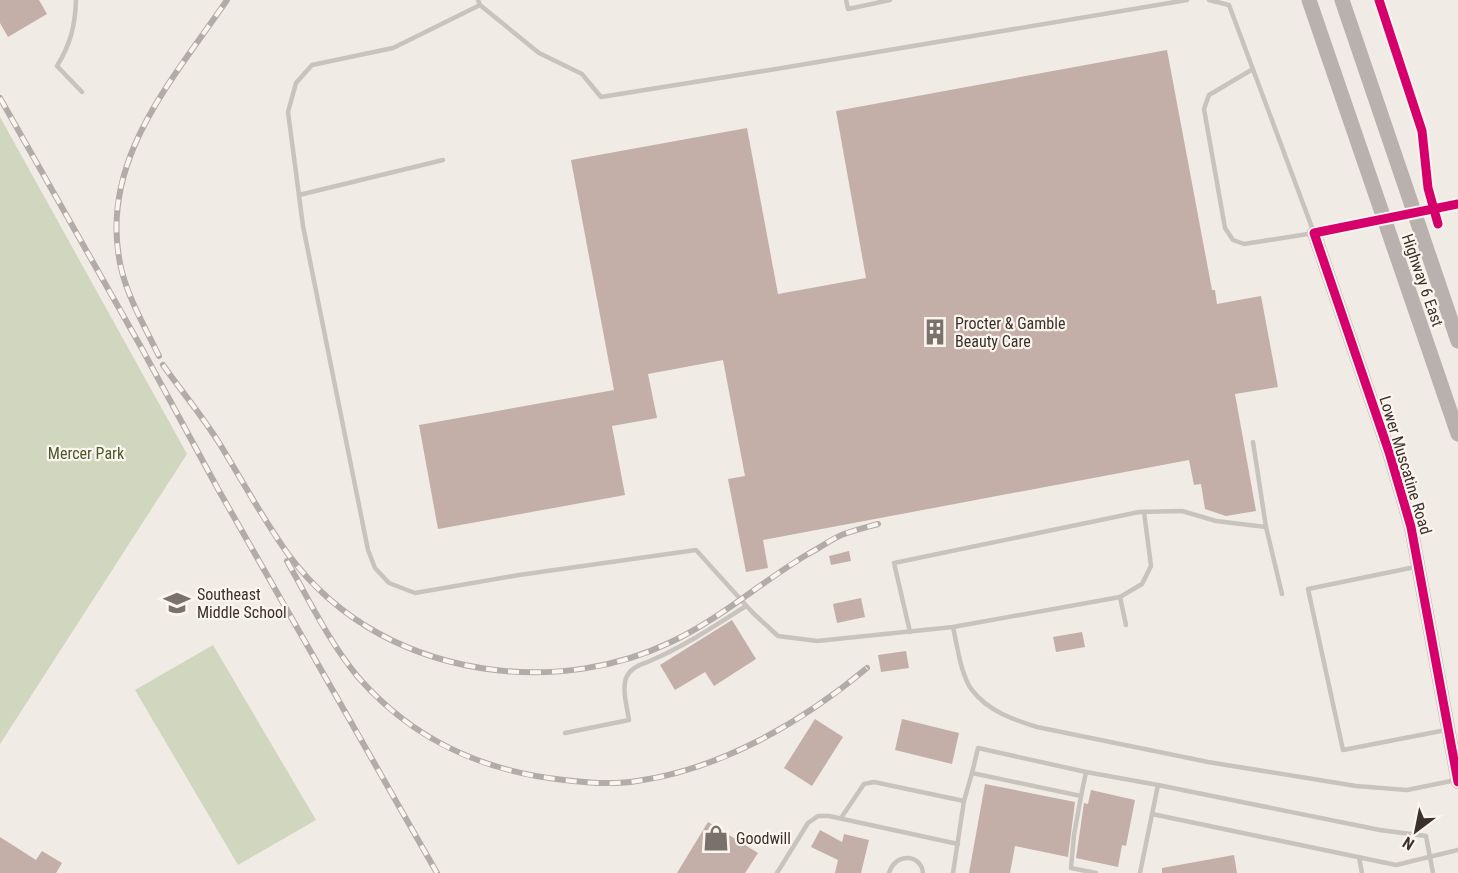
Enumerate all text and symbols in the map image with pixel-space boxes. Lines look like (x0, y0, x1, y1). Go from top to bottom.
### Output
street label: Highway 6 East (1398, 231, 1447, 329)
place label: Procter & Gamble Beauty Care (955, 314, 1065, 351)
building icon: Procter & Gamble Beauty Care (920, 317, 950, 347)
street label: Lower Muscatine Road (1375, 394, 1436, 537)
park label: Mercer Park (48, 444, 125, 463)
place label: Southeast Middle School (197, 585, 287, 622)
school or university icon: Southeast Middle School (162, 588, 192, 618)
north arrow (1386, 801, 1446, 861)
shop icon: Goodwill (701, 823, 731, 853)
place label: Goodwill (736, 829, 791, 848)
text: N (1399, 833, 1418, 854)

